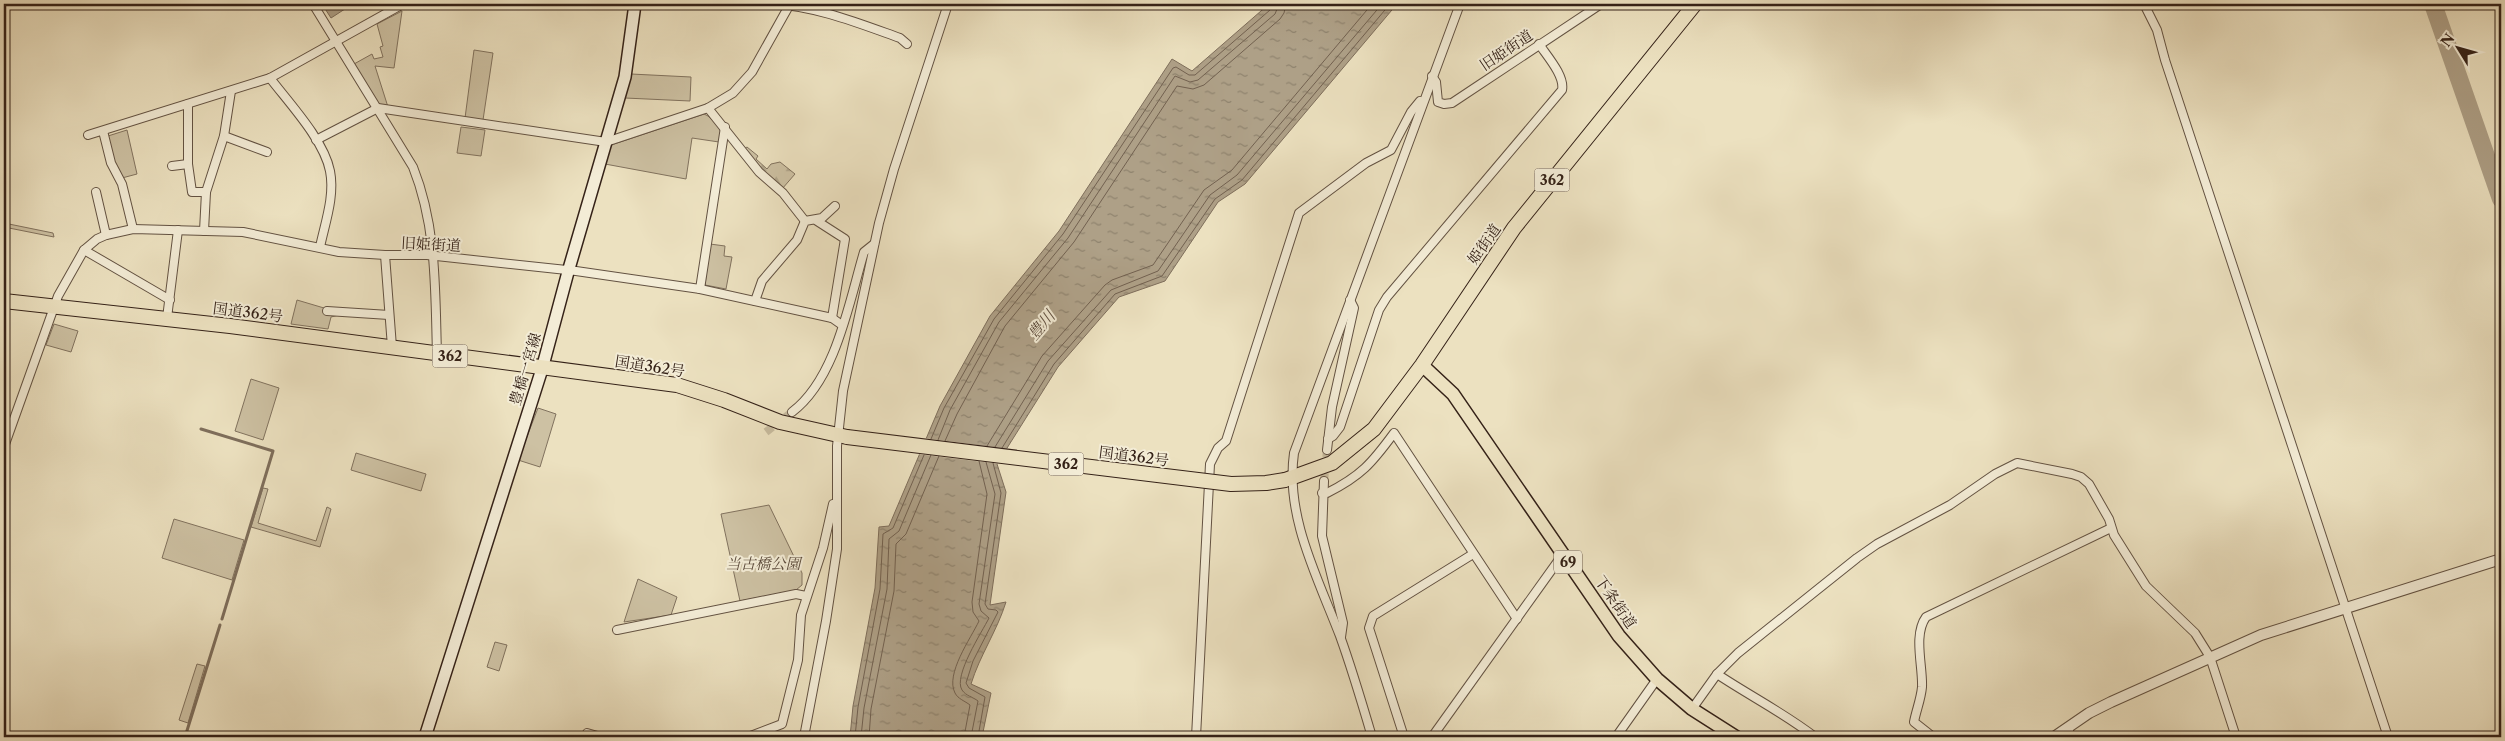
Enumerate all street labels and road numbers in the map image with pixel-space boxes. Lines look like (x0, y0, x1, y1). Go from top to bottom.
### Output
street label: 旧姫街道 (1476, 25, 1536, 75)
road number: 362 (1534, 168, 1570, 192)
street label: 姫街道 (1463, 220, 1505, 268)
street label: 旧姫街道 (401, 233, 461, 255)
street label: 国道362号 (212, 298, 284, 326)
street label: 豊橋一宮線 (505, 330, 545, 408)
road number: 362 (432, 344, 468, 368)
street label: 国道362号 (614, 351, 686, 381)
street label: 国道362号 (1098, 442, 1170, 470)
road number: 362 (1048, 452, 1084, 476)
road number: 69 (1554, 550, 1582, 574)
street label: 下条街道 (1591, 572, 1641, 632)

